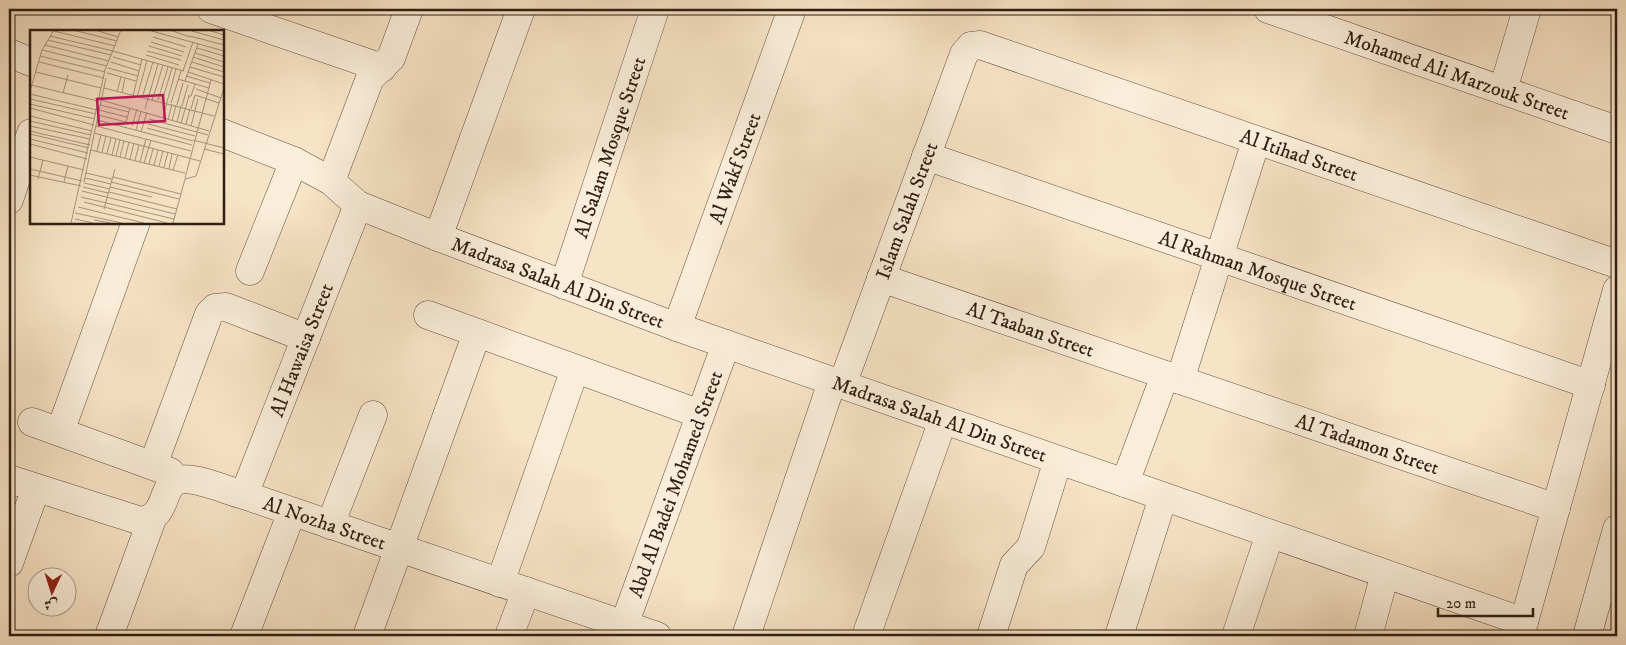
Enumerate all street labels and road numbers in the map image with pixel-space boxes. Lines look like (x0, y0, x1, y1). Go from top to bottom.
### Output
street label: Mohamed Ali Marzouk Street (1341, 25, 1572, 126)
street label: Al Salam Mosque Street (569, 54, 652, 242)
street label: Al Wakf Street (704, 110, 767, 228)
street label: Al Itihad Street (1236, 124, 1361, 188)
street label: Islam Salah Street (871, 139, 944, 283)
street label: Al Rahman Mosque Street (1155, 226, 1360, 317)
street label: Madrasa Salah Al Din Street (448, 232, 668, 335)
street label: Al Hawaisa Street (265, 280, 340, 421)
street label: Al Taaban Street (963, 297, 1097, 364)
street label: Abd Al Badei Mohamed Street (624, 368, 729, 601)
street label: Madrasa Salah Al Din Street (828, 371, 1050, 469)
street label: Al Tadamon Street (1292, 409, 1442, 481)
street label: Al Nozha Street (260, 491, 389, 556)

